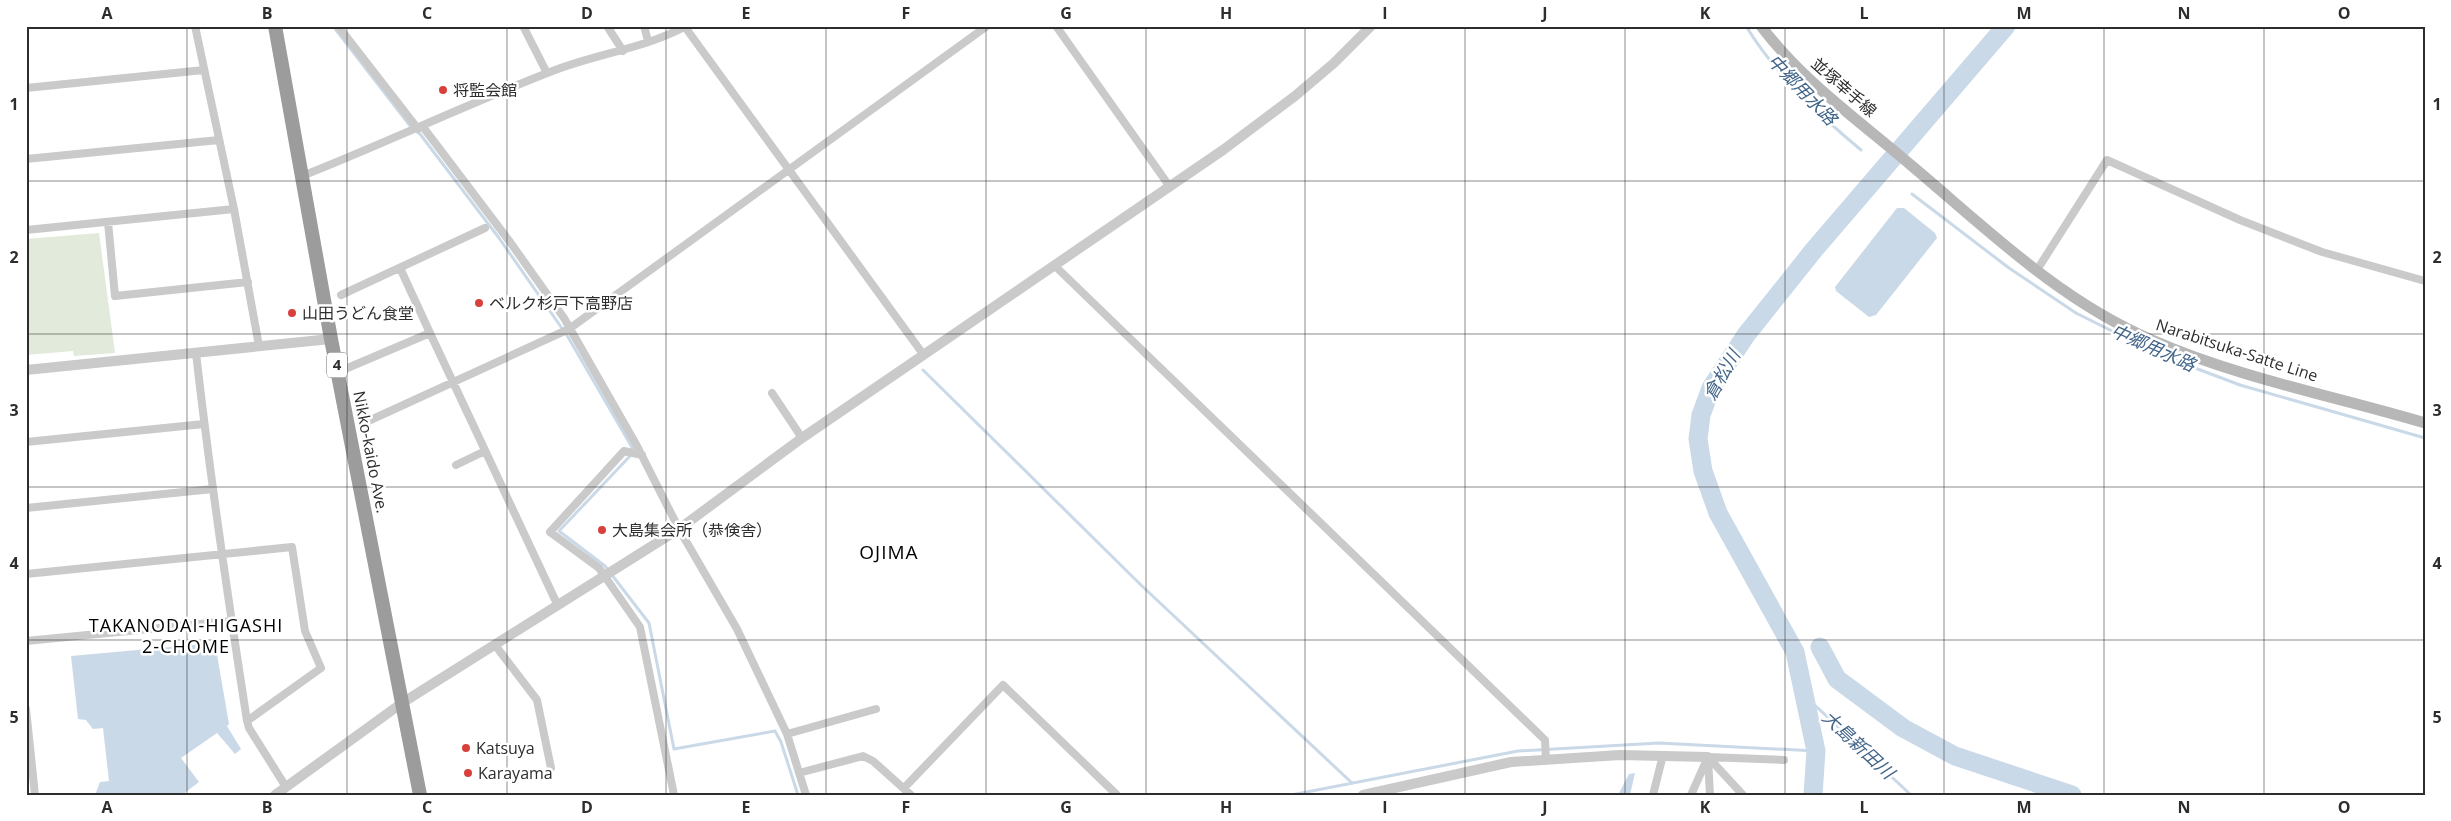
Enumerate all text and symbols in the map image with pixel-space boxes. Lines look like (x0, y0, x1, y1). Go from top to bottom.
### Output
text: A (101, 2, 113, 24)
text: B (262, 2, 272, 24)
text: C (422, 2, 432, 24)
text: D (581, 2, 593, 24)
text: E (742, 2, 751, 24)
text: F (902, 2, 910, 24)
text: G (1060, 2, 1072, 24)
text: H (1220, 2, 1232, 24)
text: I (1382, 2, 1388, 24)
text: J (1540, 2, 1548, 24)
text: K (1700, 2, 1711, 24)
text: L (1859, 2, 1869, 24)
text: M (2016, 2, 2032, 24)
text: N (2177, 2, 2191, 24)
text: O (2338, 2, 2350, 24)
water label: 中郷用水路 (1763, 49, 1844, 131)
street label: 並塚幸手線 (1807, 52, 1881, 122)
place label: 将監会館 (453, 79, 517, 101)
marker: 将監会館 (437, 84, 449, 96)
text: 1 (9, 93, 19, 115)
text: 1 (2432, 93, 2442, 115)
text: 2 (9, 246, 19, 268)
text: 2 (2432, 246, 2442, 268)
place label: ベルク杉戸下高野店 (489, 292, 633, 314)
marker: ベルク杉戸下高野店 (473, 297, 485, 309)
place label: 山田うどん食堂 (302, 302, 414, 324)
marker: 山田うどん食堂 (286, 307, 298, 319)
street label: Narabitsuka-Satte Line (2153, 313, 2321, 387)
water label: 中郷用水路 (2107, 318, 2201, 377)
water label: 倉松川 (1697, 343, 1746, 404)
road number: 4 (327, 352, 347, 378)
street label: Nikko-kaido Ave. (348, 389, 394, 515)
text: 3 (9, 399, 19, 421)
text: 3 (2432, 399, 2442, 421)
place label: 大島集会所（恭倹舎） (612, 519, 772, 541)
marker: 大島集会所（恭倹舎） (596, 524, 608, 536)
district label: OJIMA (859, 539, 919, 565)
text: 4 (9, 552, 19, 574)
text: 4 (2432, 552, 2442, 574)
district label: TAKANODAI-HIGASHI 2-CHOME (89, 613, 283, 658)
water label: 大島新田川 (1818, 705, 1901, 785)
text: 5 (9, 706, 19, 728)
text: 5 (2432, 706, 2442, 728)
place label: Katsuya (476, 737, 535, 759)
marker: Katsuya (460, 742, 472, 754)
place label: Karayama (478, 762, 553, 784)
marker: Karayama (462, 767, 474, 779)
text: A (101, 796, 113, 818)
text: B (262, 796, 272, 818)
text: C (422, 796, 432, 818)
text: D (581, 796, 593, 818)
text: E (742, 796, 751, 818)
text: F (902, 796, 910, 818)
text: G (1060, 796, 1072, 818)
text: H (1220, 796, 1232, 818)
text: I (1382, 796, 1388, 818)
text: J (1540, 796, 1548, 818)
text: K (1700, 796, 1711, 818)
text: L (1859, 796, 1869, 818)
text: M (2016, 796, 2032, 818)
text: N (2177, 796, 2191, 818)
text: O (2338, 796, 2350, 818)

